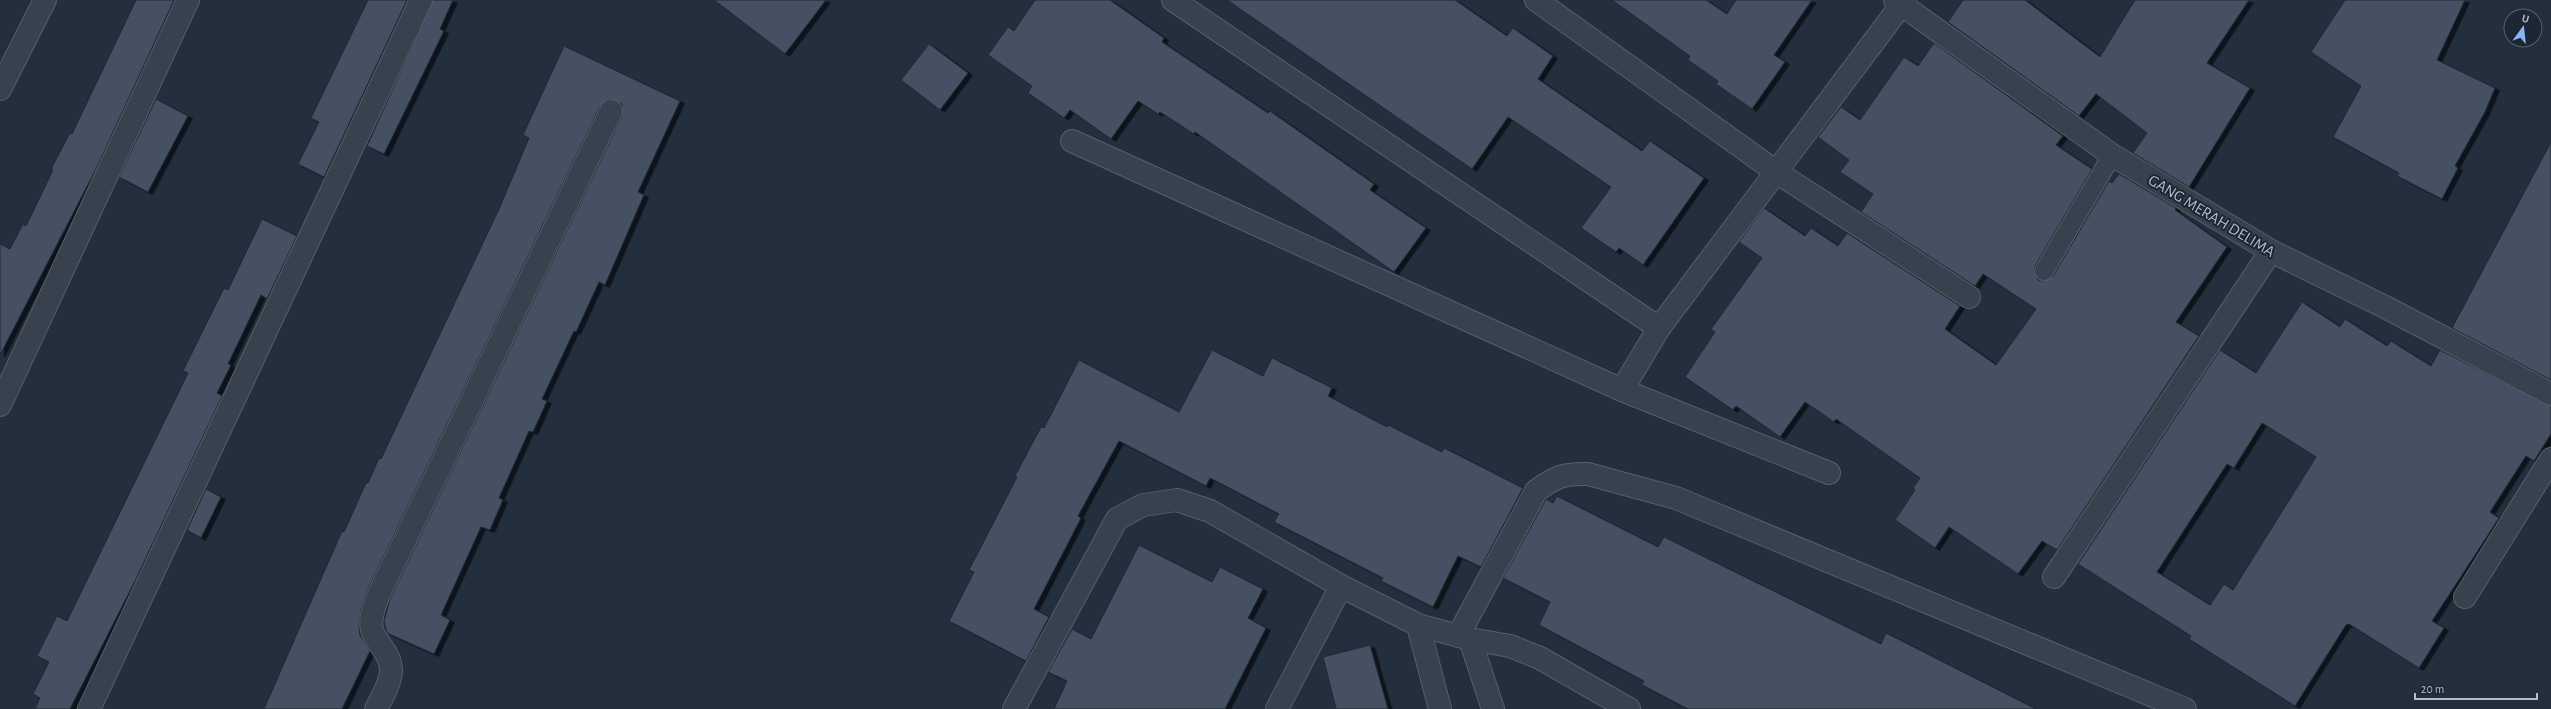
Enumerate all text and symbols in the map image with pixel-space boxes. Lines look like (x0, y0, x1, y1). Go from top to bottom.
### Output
north arrow (2503, 8, 2543, 48)
text: U (2521, 13, 2530, 25)
street label: GANG MERAH DELIMA (2145, 172, 2278, 260)
scale bar (2415, 675, 2537, 701)
text: 20 m (2421, 683, 2444, 695)

